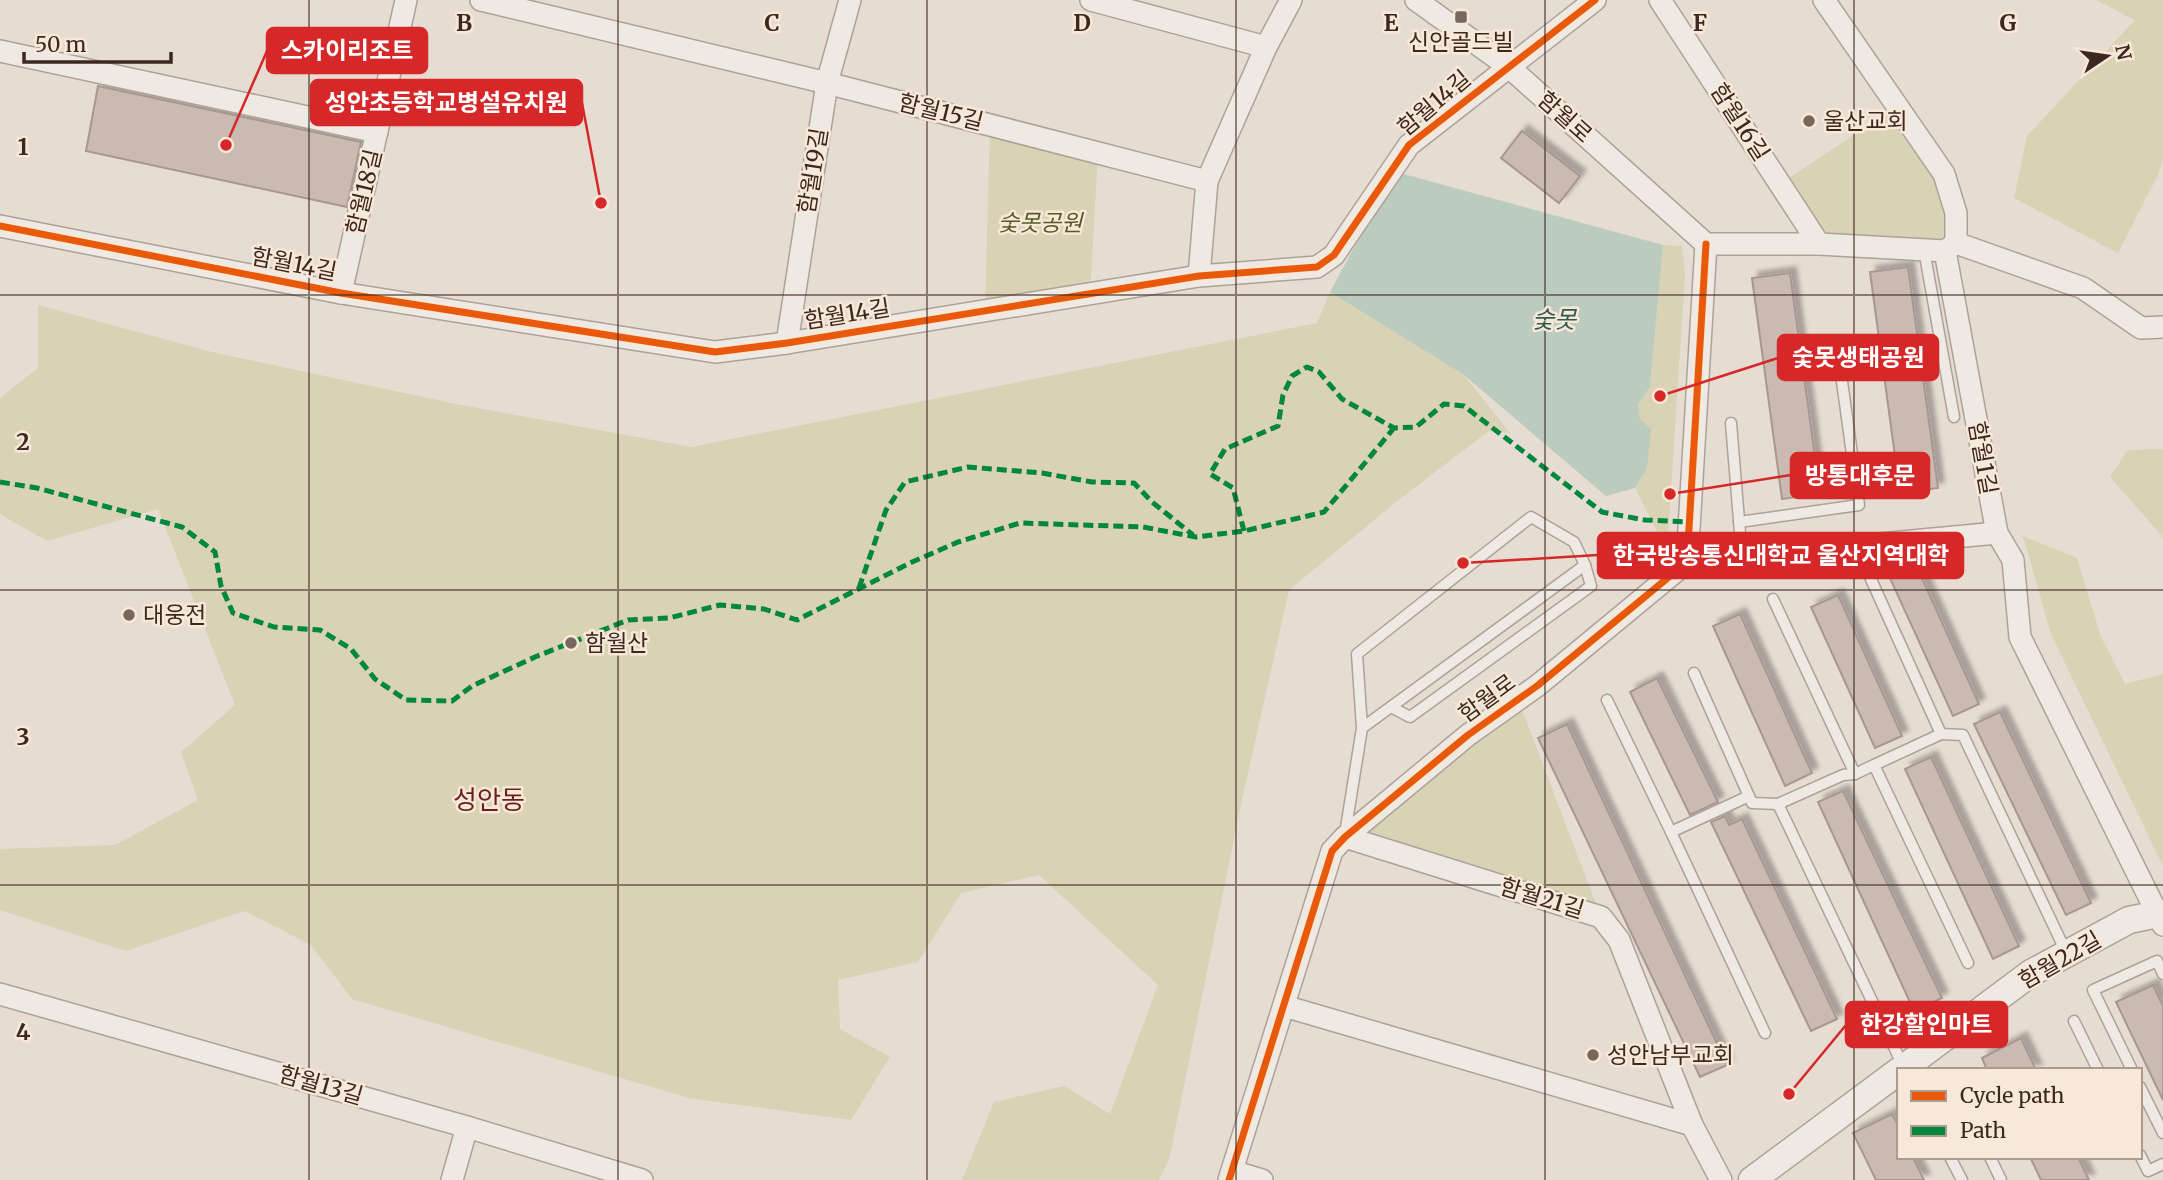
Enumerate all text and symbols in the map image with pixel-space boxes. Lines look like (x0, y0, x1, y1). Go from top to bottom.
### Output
text: B (456, 8, 472, 37)
text: C (764, 8, 780, 37)
text: D (1073, 8, 1091, 37)
text: E (1383, 8, 1399, 37)
text: F (1693, 8, 1707, 37)
text: G (2000, 8, 2017, 37)
marker: 신안골드빌 (1453, 9, 1469, 25)
scale bar (24, 21, 172, 65)
north arrow (2072, 21, 2142, 91)
place label: 신안골드빌 (1408, 27, 1514, 56)
callout: 스카이리조트 (267, 28, 427, 73)
text: 50 m (35, 31, 86, 58)
text: 스카이리조트 (281, 35, 413, 66)
text: N (2110, 42, 2137, 62)
street label: 함월14길 (1391, 64, 1476, 142)
street label: 함월16길 (1705, 77, 1776, 166)
callout: 성안초등학교병설유치원 (311, 80, 582, 125)
street label: 함월로 (1532, 85, 1599, 149)
text: 성안초등학교병설유치원 (325, 87, 567, 118)
street label: 함월15길 (896, 87, 987, 136)
place label: 울산교회 (1823, 106, 1908, 135)
marker: 울산교회 (1801, 113, 1817, 129)
street label: 함월19길 (791, 126, 834, 216)
text: 1 (18, 132, 29, 161)
street label: 함월18길 (340, 146, 387, 237)
park label: 숯못공원 (998, 208, 1084, 237)
street label: 함월14길 (249, 241, 339, 286)
street label: 함월14길 (802, 292, 892, 335)
water label: 숯못 (1532, 304, 1578, 335)
callout: 숯못생태공원 (1778, 335, 1938, 380)
text: 숯못생태공원 (1792, 342, 1924, 373)
street label: 함월1길 (1963, 419, 2004, 497)
text: 2 (16, 427, 30, 456)
callout: 방통대후문 (1791, 453, 1929, 498)
text: 방통대후문 (1805, 460, 1915, 491)
callout: 한국방송통신대학교 울산지역대학 (1598, 533, 1963, 578)
text: 한국방송통신대학교 울산지역대학 (1613, 540, 1949, 571)
place label: 대웅전 (143, 600, 206, 629)
marker: 대웅전 (121, 607, 137, 623)
place label: 함월산 (585, 628, 648, 657)
marker: 함월산 (563, 635, 579, 651)
street label: 함월로 (1453, 667, 1521, 728)
text: 3 (16, 722, 30, 751)
district label: 성안동 (453, 783, 525, 816)
street label: 함월21길 (1496, 871, 1588, 924)
street label: 함월22길 (2013, 924, 2106, 995)
callout: 한강할인마트 (1846, 1002, 2007, 1047)
text: 한강할인마트 (1860, 1009, 1992, 1040)
text: 4 (16, 1017, 31, 1046)
place label: 성안남부교회 (1607, 1040, 1734, 1069)
marker: 성안남부교회 (1585, 1047, 1601, 1063)
street label: 함월13길 (276, 1059, 367, 1110)
legend (1897, 1068, 2142, 1159)
text: Cycle path (1960, 1082, 2064, 1109)
text: Path (1960, 1117, 2006, 1144)

